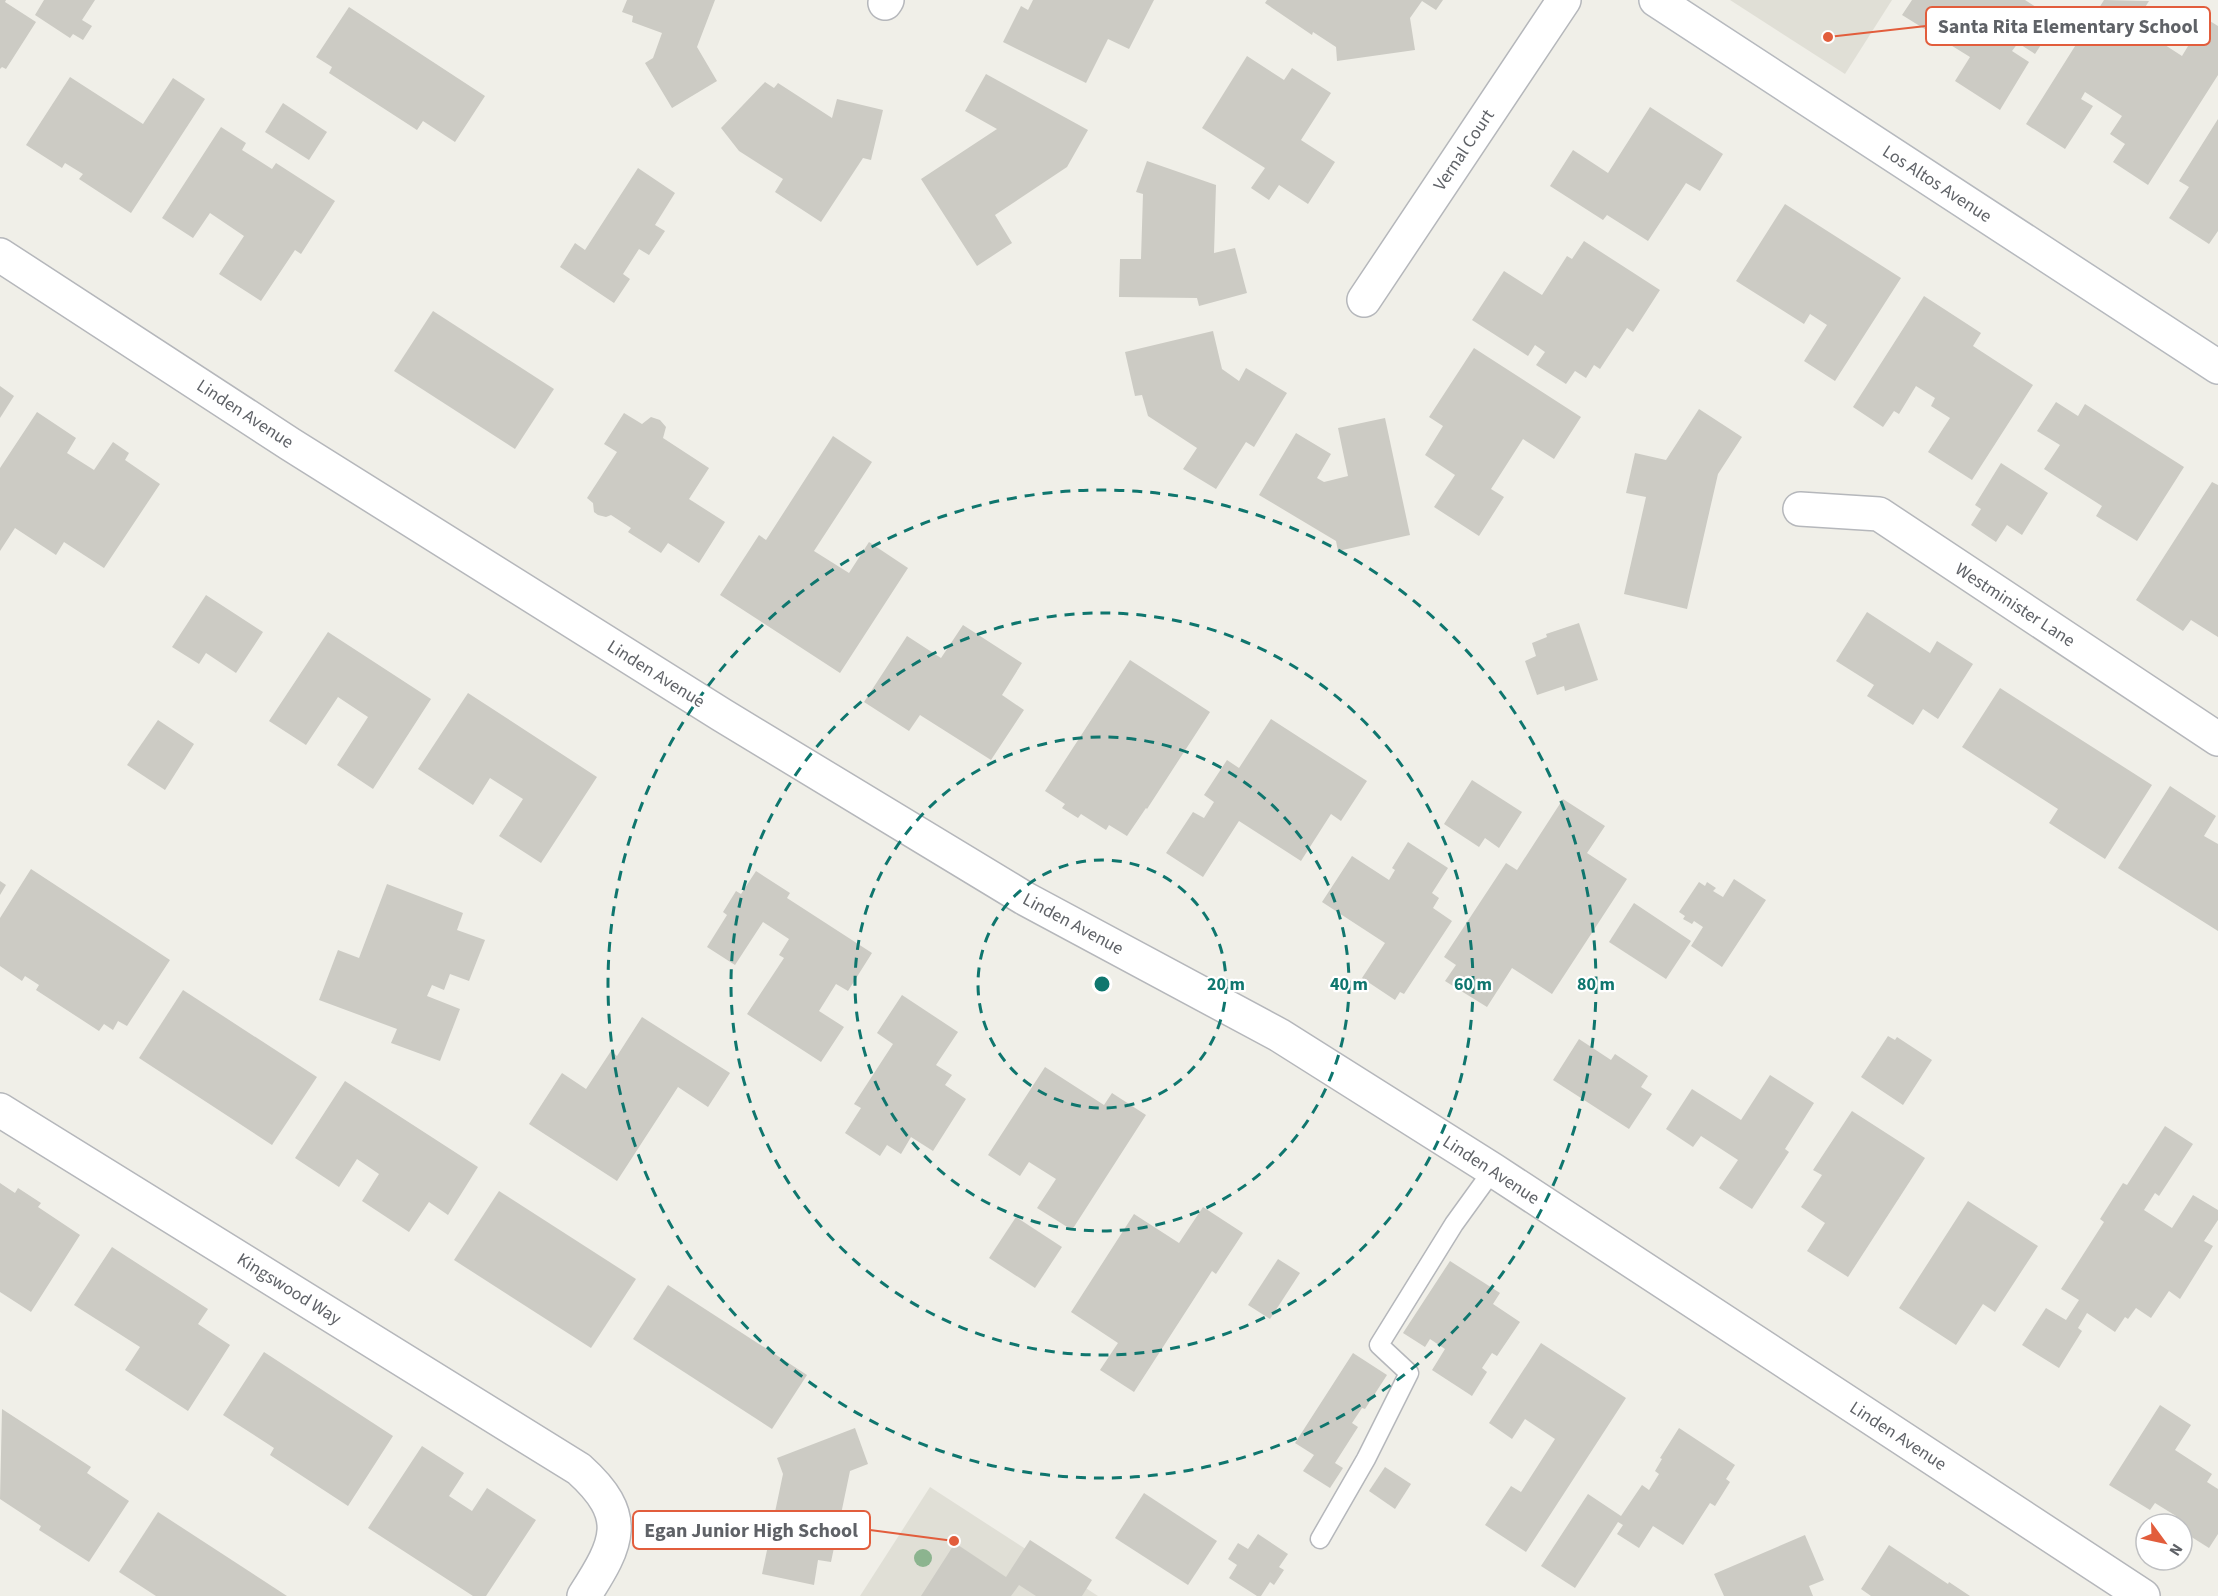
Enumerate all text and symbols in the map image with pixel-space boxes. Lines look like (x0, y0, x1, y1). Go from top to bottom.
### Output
callout: Santa Rita Elementary School (1926, 7, 2210, 45)
text: Santa Rita Elementary School (1938, 13, 2199, 41)
street label: Vernal Court (1428, 104, 1500, 196)
street label: Los Altos Avenue (1877, 139, 1997, 229)
street label: Linden Avenue (192, 373, 298, 455)
street label: Westminister Lane (1950, 557, 2080, 653)
street label: Linden Avenue (602, 634, 710, 714)
street label: Linden Avenue (1018, 887, 1128, 961)
text: 20 m (1207, 972, 1245, 997)
text: 40 m (1330, 972, 1368, 997)
text: 60 m (1454, 972, 1492, 997)
text: 80 m (1577, 972, 1615, 997)
centre of rings (1092, 974, 1112, 994)
street label: Linden Avenue (1438, 1129, 1544, 1211)
street label: Kingswood Way (232, 1247, 346, 1331)
street label: Linden Avenue (1845, 1395, 1951, 1477)
callout: Egan Junior High School (633, 1511, 870, 1549)
north arrow (2134, 1512, 2194, 1572)
text: Egan Junior High School (644, 1517, 858, 1545)
text: N (2164, 1539, 2188, 1560)

